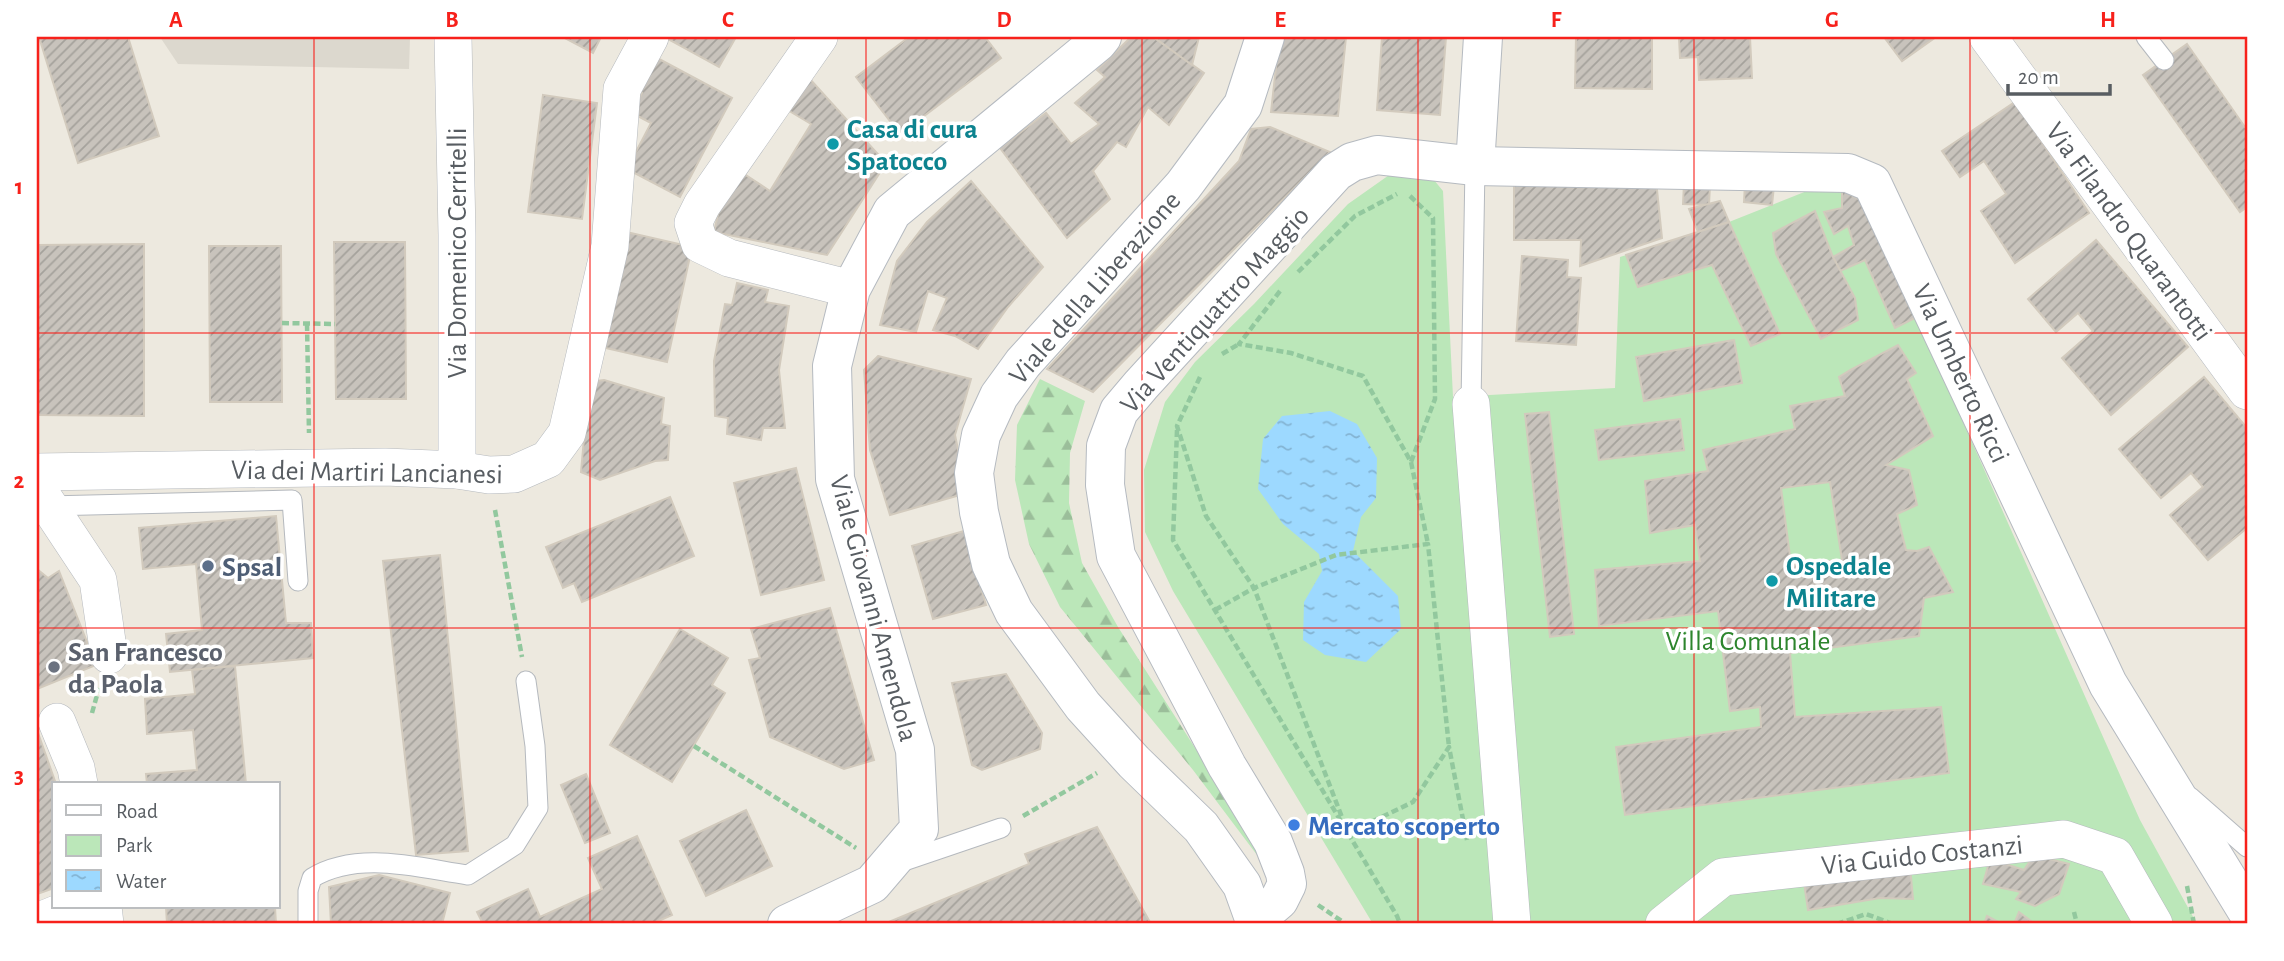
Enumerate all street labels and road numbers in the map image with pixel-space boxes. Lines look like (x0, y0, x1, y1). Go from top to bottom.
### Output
street label: Via Filandro Quarantotti (2040, 118, 2217, 347)
street label: Via Domenico Cerritelli (444, 127, 472, 379)
street label: Viale della Liberazione (1004, 187, 1187, 390)
street label: Via Ventiquattro Maggio (1116, 202, 1315, 419)
street label: Via Umberto Ricci (1907, 280, 2014, 467)
street label: Via dei Martiri Lancianesi (231, 457, 503, 489)
street label: Viale Giovanni Amendola (824, 472, 922, 745)
street label: Via Guido Costanzi (1820, 831, 2024, 881)

